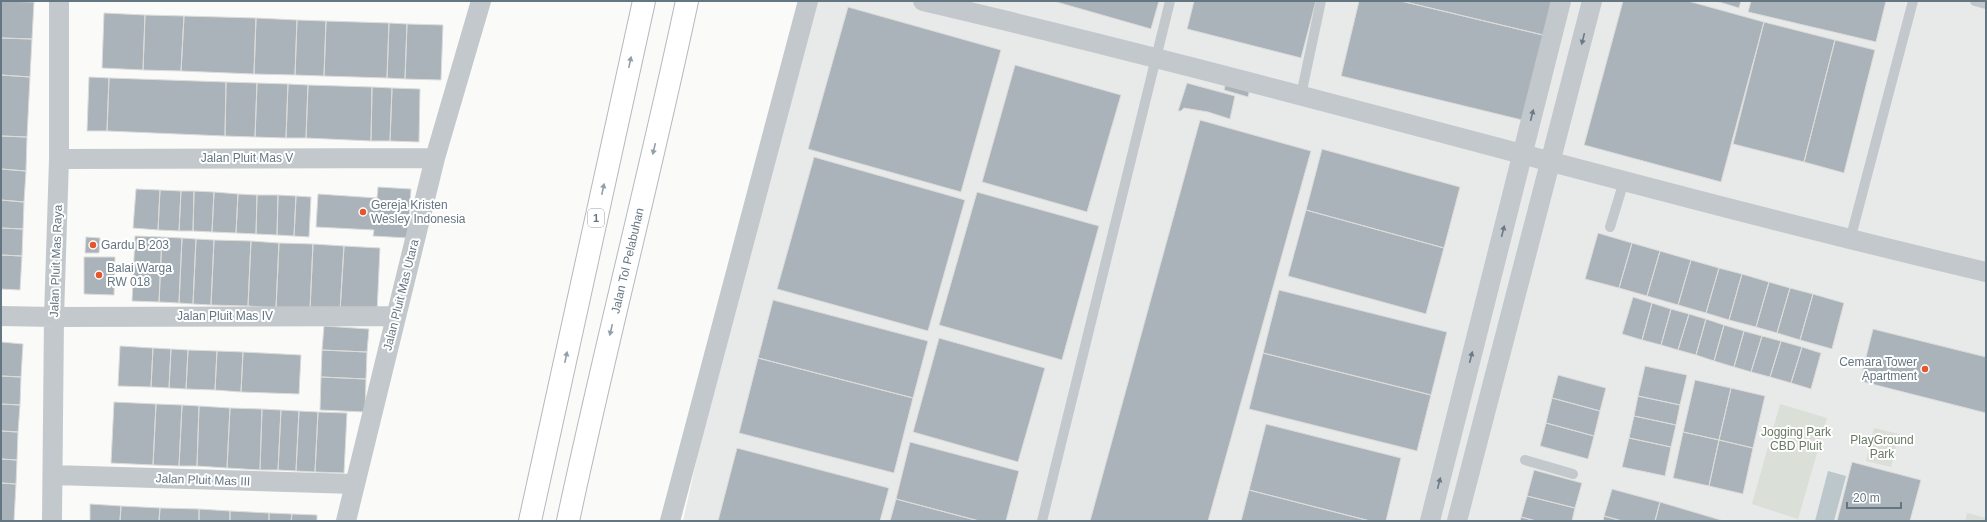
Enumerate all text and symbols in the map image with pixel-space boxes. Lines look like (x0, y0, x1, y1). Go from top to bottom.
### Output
one-way arrow (1580, 33, 1586, 45)
one-way arrow (628, 56, 634, 68)
one-way arrow (1530, 109, 1536, 122)
one-way arrow (651, 143, 657, 155)
street label: Jalan Pluit Mas V (201, 151, 293, 165)
one-way arrow (600, 183, 606, 196)
place label: Gereja Kristen Wesley Indonesia (371, 198, 466, 226)
street label: Jalan Pluit Mas Raya (47, 204, 65, 318)
marker: Gereja Kristen Wesley Indonesia (358, 207, 368, 217)
street label: Jalan Tol Pelabuhan (608, 207, 647, 315)
road number: 1 (588, 209, 604, 227)
one-way arrow (1500, 225, 1506, 237)
place label: Gardu B 203 (101, 238, 169, 252)
street label: Jalan Pluit Mas Utara (380, 238, 422, 352)
marker: Gardu B 203 (88, 240, 98, 250)
place label: Balai Warga RW 018 (107, 261, 172, 289)
marker: Balai Warga RW 018 (94, 270, 104, 280)
street label: Jalan Pluit Mas IV (177, 309, 273, 323)
one-way arrow (608, 324, 614, 336)
one-way arrow (564, 351, 570, 364)
one-way arrow (1468, 351, 1474, 363)
place label: Cemara Tower Apartment (1839, 355, 1918, 383)
marker: Cemara Tower Apartment (1920, 364, 1930, 374)
park label: Jogging Park CBD Pluit (1761, 425, 1832, 453)
park label: PlayGround Park (1850, 433, 1914, 461)
street label: Jalan Pluit Mas III (155, 471, 251, 489)
one-way arrow (1436, 477, 1442, 489)
scale bar (1847, 484, 1901, 510)
text: 20 m (1853, 491, 1880, 505)

